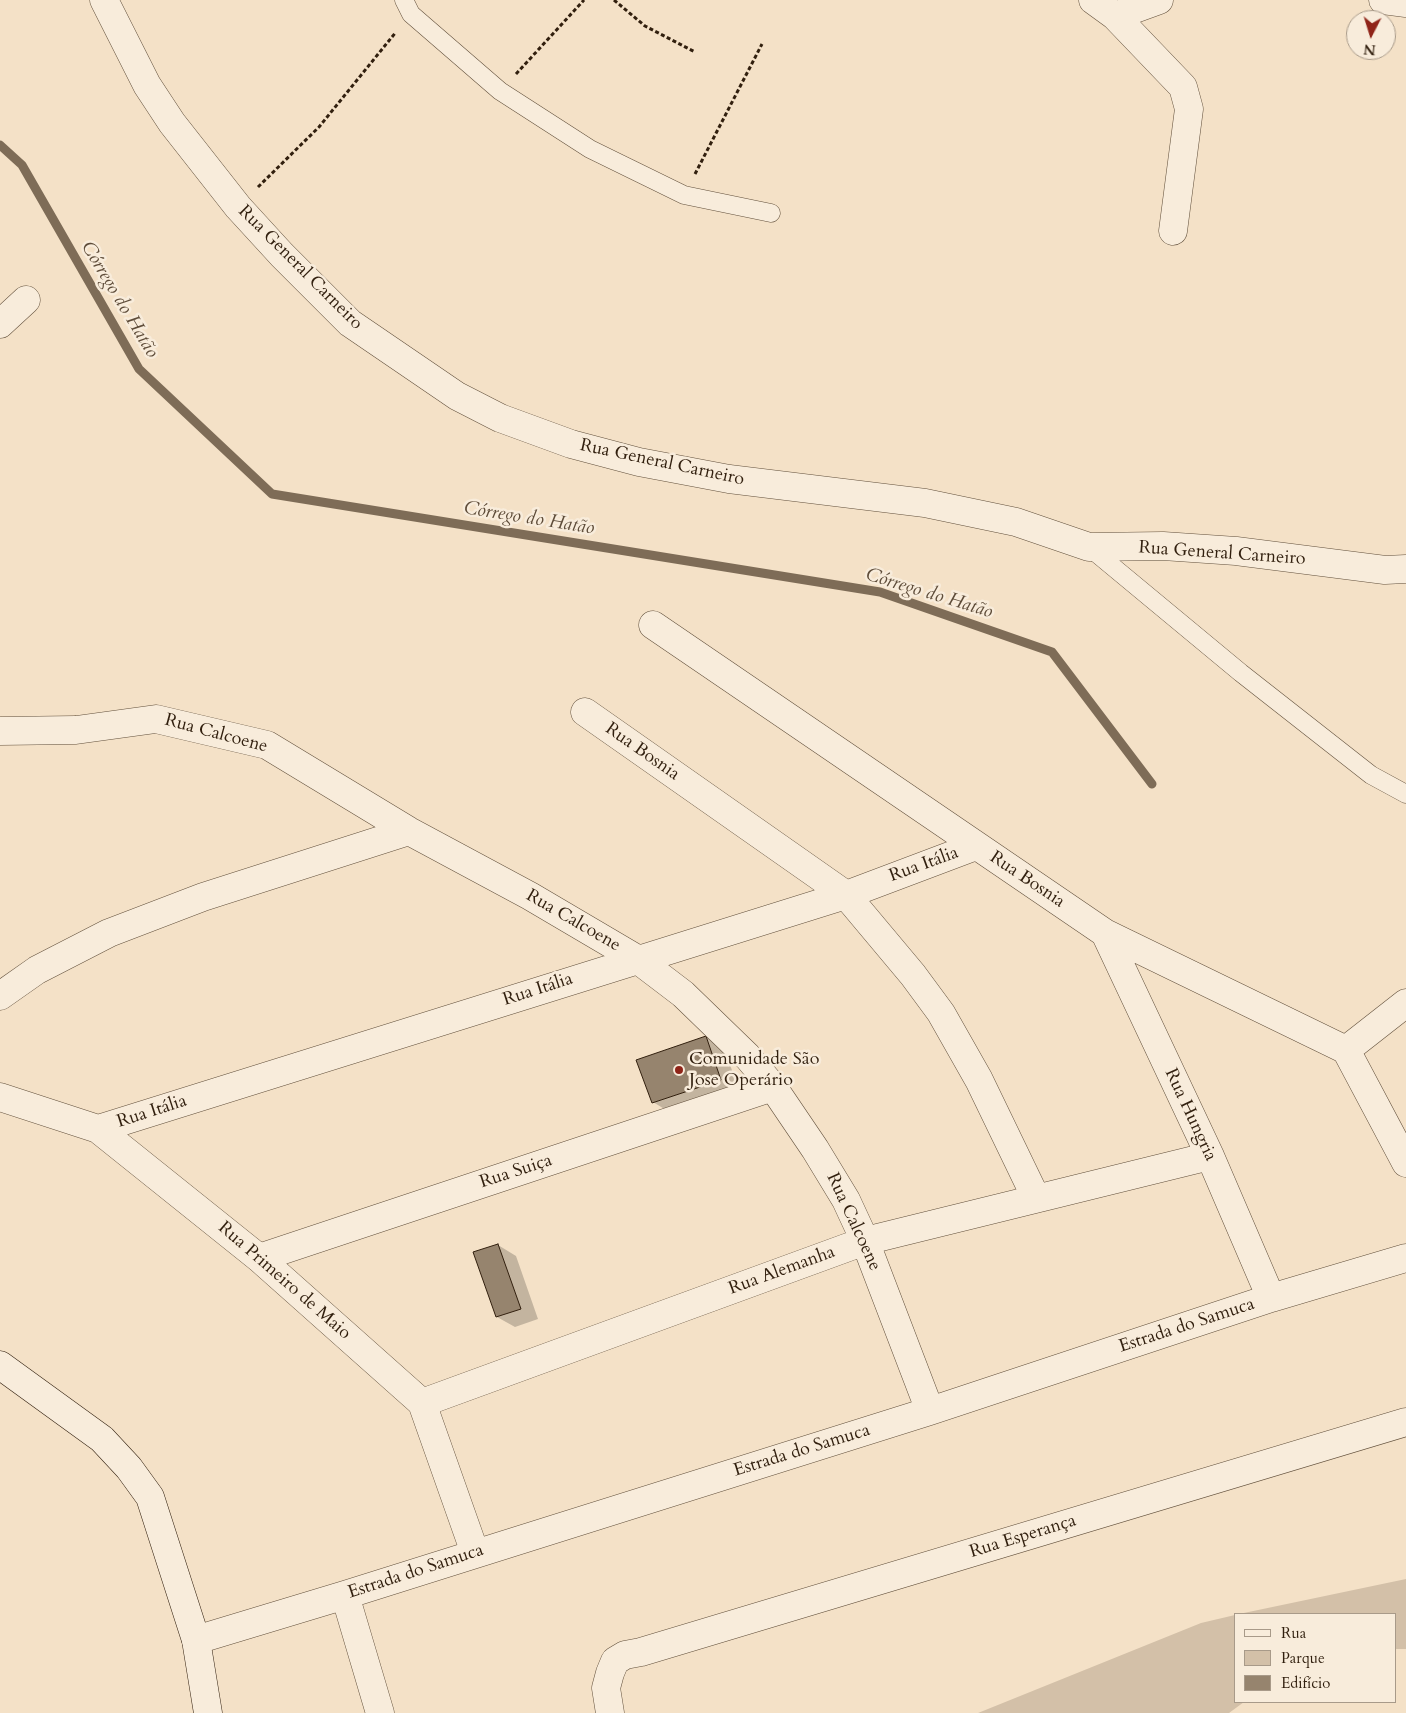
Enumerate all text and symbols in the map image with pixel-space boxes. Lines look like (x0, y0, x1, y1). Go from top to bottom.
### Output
north arrow (1346, 10, 1396, 60)
text: N (1363, 39, 1377, 59)
street label: Rua General Carneiro (233, 201, 367, 335)
water label: Córrego do Hatão (75, 238, 163, 362)
street label: Rua General Carneiro (578, 435, 746, 491)
water label: Córrego do Hatão (462, 497, 596, 541)
street label: Rua General Carneiro (1138, 537, 1306, 571)
water label: Córrego do Hatão (863, 564, 995, 624)
street label: Rua Calcoene (162, 710, 270, 758)
street label: Rua Bosnia (601, 718, 683, 786)
street label: Rua Itália (886, 843, 962, 887)
street label: Rua Bosnia (985, 847, 1069, 913)
street label: Rua Calcoene (522, 885, 624, 957)
street label: Rua Itália (500, 969, 576, 1011)
place label: Comunidade São Jose Operário (689, 1049, 819, 1092)
marker: Comunidade São Jose Operário (673, 1064, 685, 1076)
street label: Rua Hungria (1159, 1065, 1221, 1165)
street label: Rua Itália (114, 1091, 190, 1133)
street label: Rua Suiça (477, 1150, 555, 1194)
street label: Rua Calcoene (821, 1170, 885, 1274)
street label: Rua Primeiro de Maio (213, 1217, 355, 1345)
street label: Rua Alemanha (726, 1242, 838, 1300)
street label: Estrada do Samuca (1116, 1294, 1258, 1358)
street label: Estrada do Samuca (731, 1420, 873, 1482)
street label: Rua Esperança (967, 1511, 1079, 1563)
street label: Estrada do Samuca (345, 1540, 487, 1604)
legend (1234, 1613, 1396, 1703)
text: Rua (1281, 1623, 1306, 1643)
text: Parque (1281, 1648, 1325, 1668)
text: Edifício (1281, 1673, 1330, 1693)

